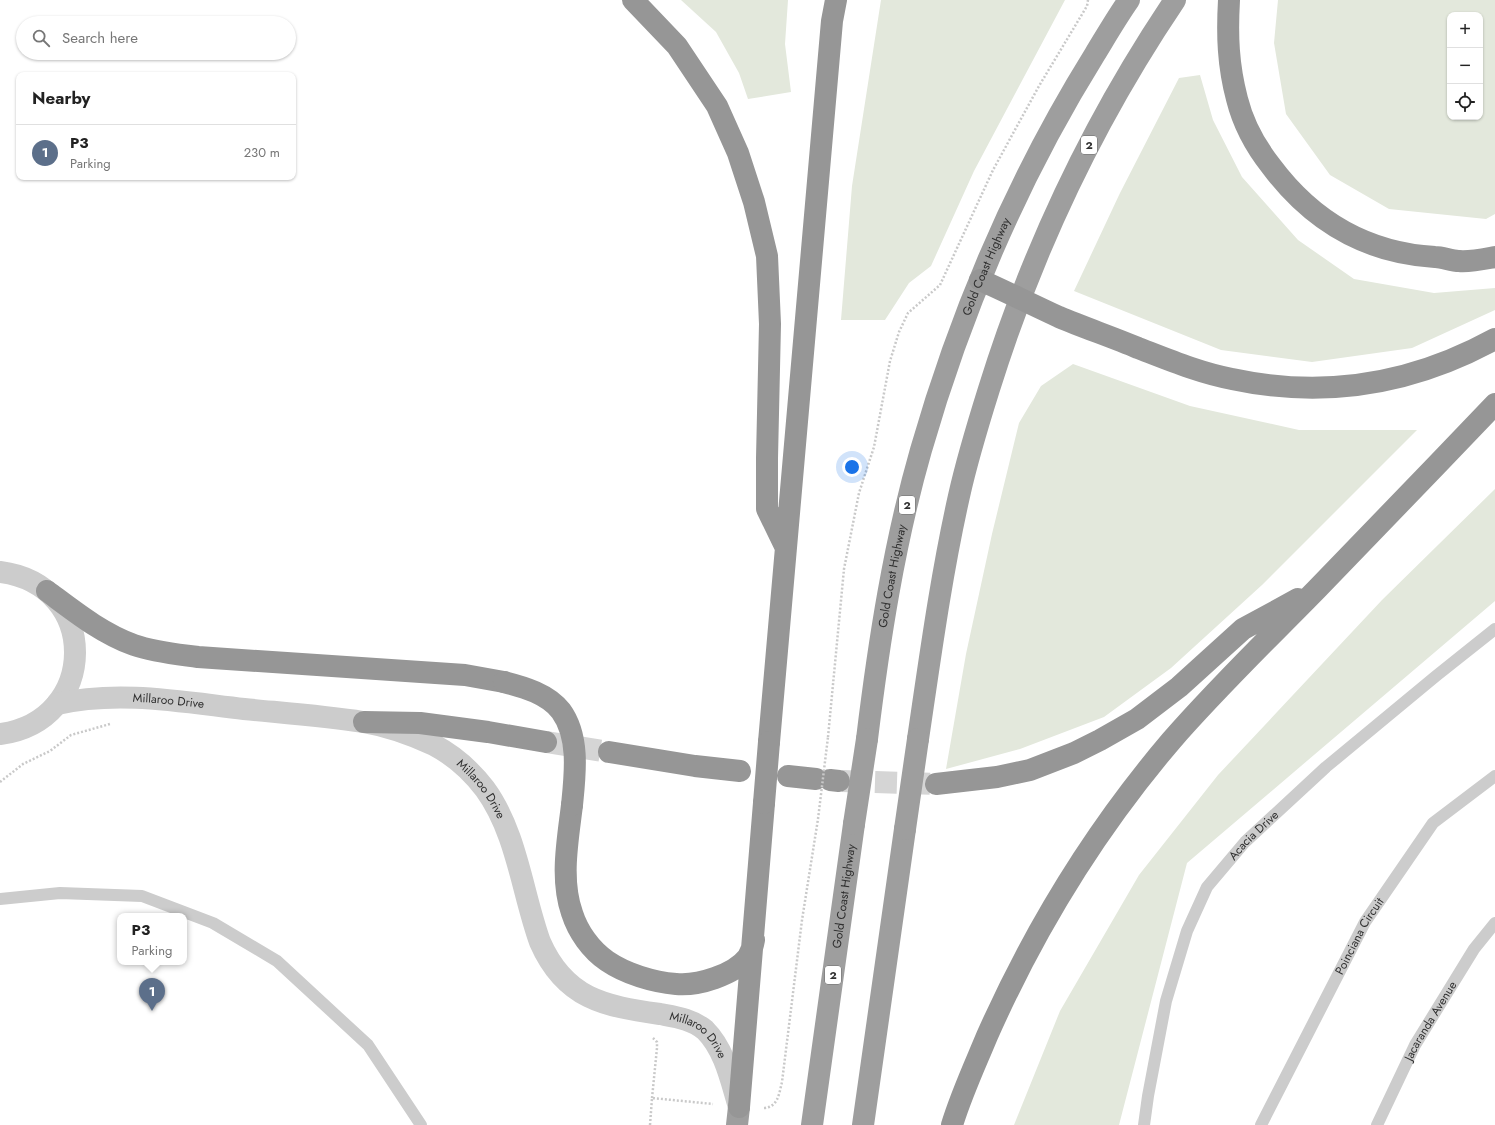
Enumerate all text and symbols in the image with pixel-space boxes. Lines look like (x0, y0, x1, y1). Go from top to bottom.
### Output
map controls (1447, 12, 1483, 120)
button: + (1447, 12, 1483, 48)
search box (16, 16, 296, 60)
icon: search (30, 27, 52, 49)
text: Search here (62, 27, 138, 49)
button: − (1447, 48, 1483, 84)
button: locate (1447, 84, 1483, 120)
text: Nearby (32, 86, 90, 110)
text: P3 (70, 132, 89, 154)
road number: 2 (1081, 136, 1097, 154)
text: 1 (42, 143, 48, 162)
text: 230 m (244, 143, 280, 162)
text: Parking (70, 154, 111, 173)
street label: Gold Coast Highway (958, 214, 1015, 318)
your location (842, 457, 862, 477)
road number: 2 (899, 496, 915, 514)
street label: Gold Coast Highway (874, 522, 911, 629)
street label: Millaroo Drive (132, 689, 205, 713)
street label: Millaroo Drive (453, 755, 510, 822)
street label: Acacia Drive (1224, 806, 1283, 864)
street label: Gold Coast Highway (828, 842, 860, 949)
street label: Poinciana Circuit (1331, 894, 1388, 978)
popup (117, 913, 187, 965)
text: P3 (132, 919, 150, 941)
text: Parking (132, 941, 172, 960)
road number: 2 (825, 966, 841, 984)
pin: 1 (139, 978, 165, 1011)
street label: Jacaranda Avenue (1399, 978, 1461, 1066)
street label: Millaroo Drive (668, 1007, 731, 1061)

